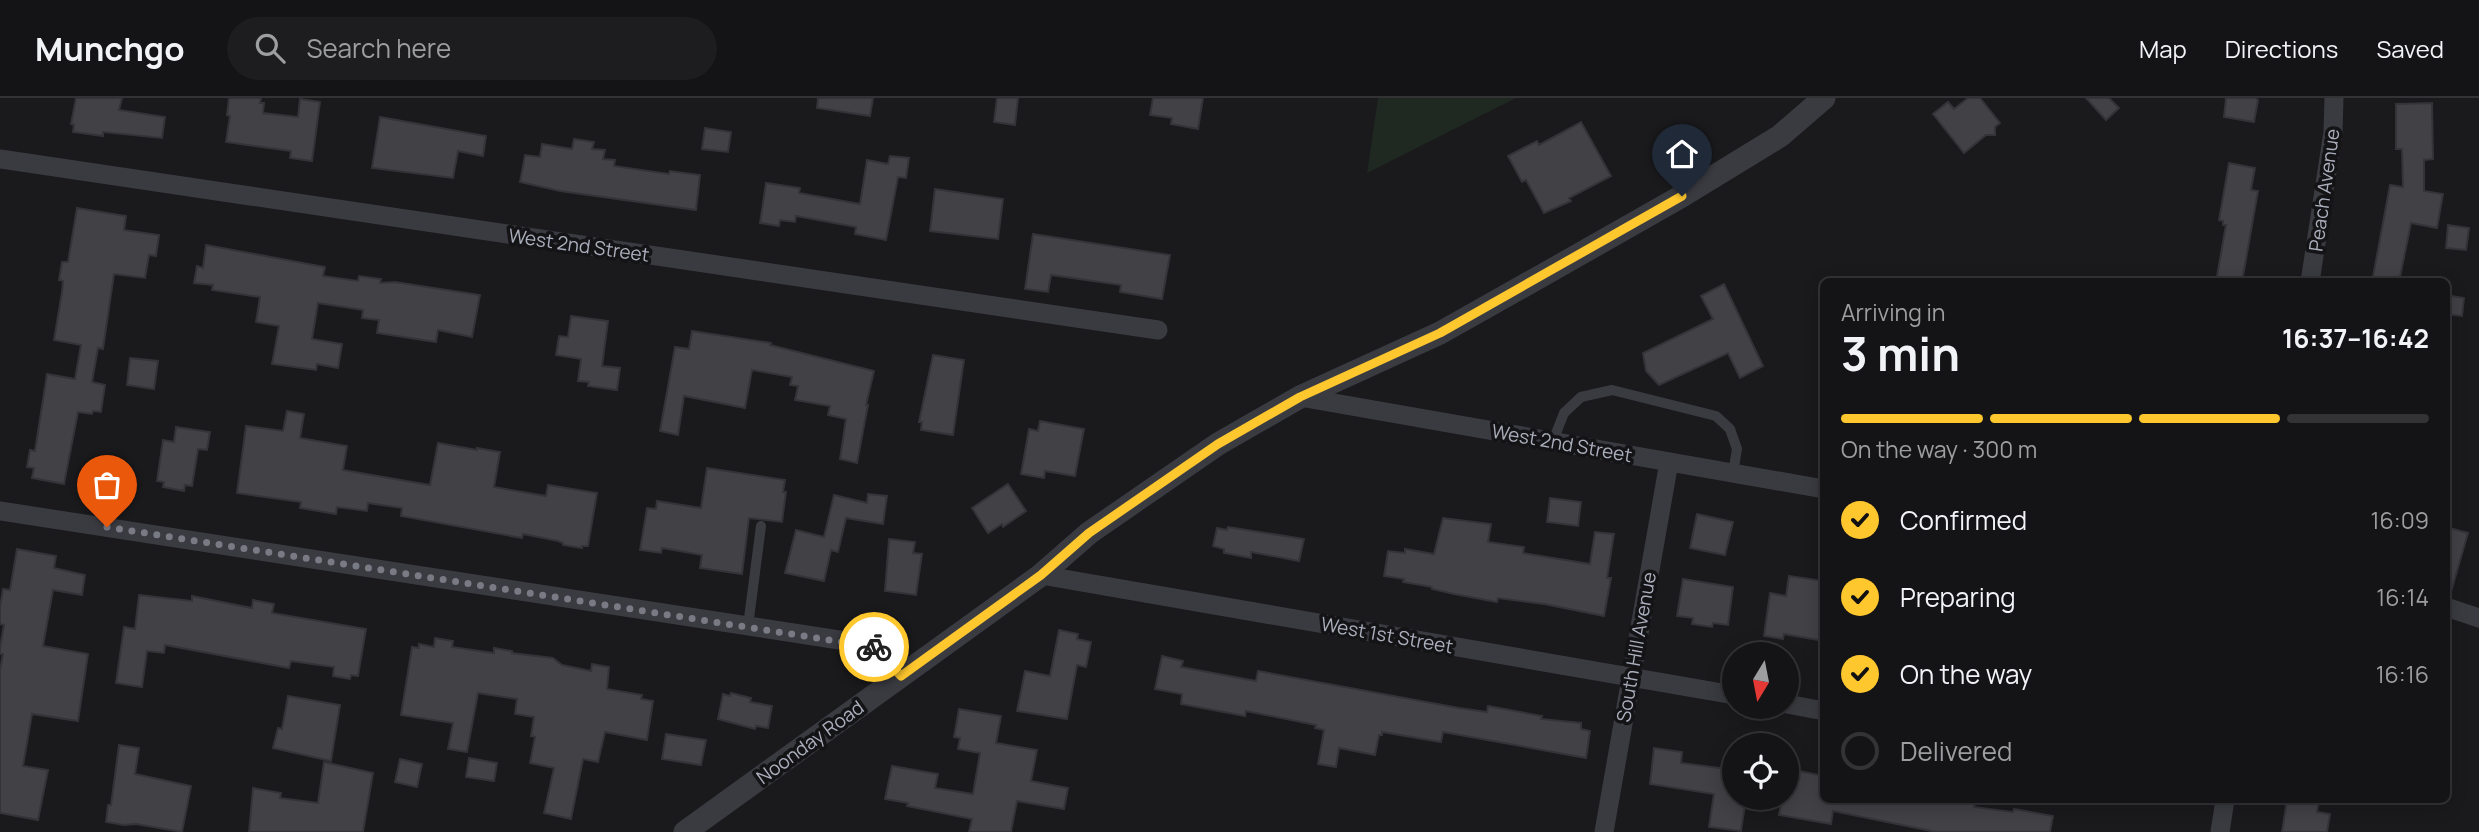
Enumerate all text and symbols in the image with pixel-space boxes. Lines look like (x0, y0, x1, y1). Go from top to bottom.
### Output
search box (227, 17, 717, 80)
text: Munchgo (35, 26, 185, 71)
icon: search (251, 29, 289, 67)
text: Search here (307, 30, 451, 66)
text: Map (2139, 32, 2187, 65)
text: Directions (2225, 32, 2338, 65)
text: Saved (2376, 32, 2444, 65)
pin (1652, 124, 1712, 196)
street label: Peach Avenue (2303, 127, 2345, 253)
icon: home (1663, 135, 1701, 173)
street label: West 2nd Street (507, 222, 651, 268)
text: Arriving in (1841, 296, 1946, 328)
text: 16:37–16:42 (2282, 320, 2429, 356)
text: 3 min (1841, 322, 1960, 385)
street label: West 2nd Street (1490, 418, 1634, 468)
text: On the way · 300 m (1841, 433, 2037, 465)
pin (77, 455, 137, 527)
icon: bag (88, 466, 126, 504)
icon: check (1841, 501, 1879, 539)
text: Confirmed (1900, 502, 2027, 538)
text: 16:09 (2371, 504, 2429, 536)
street label: South Hill Avenue (1610, 570, 1662, 724)
icon: check (1841, 578, 1879, 616)
text: Preparing (1900, 579, 2016, 615)
text: 16:14 (2376, 581, 2429, 613)
street label: West 1st Street (1319, 611, 1455, 659)
courier (839, 612, 909, 682)
icon: bike (855, 628, 893, 666)
north arrow (1722, 642, 1799, 719)
map controls (1722, 642, 1799, 810)
icon: check (1841, 655, 1879, 693)
text: On the way (1900, 656, 2032, 692)
text: 16:16 (2376, 658, 2429, 690)
street label: Noonday Road (751, 694, 869, 790)
button: locate (1722, 733, 1799, 810)
text: Delivered (1900, 733, 2012, 769)

